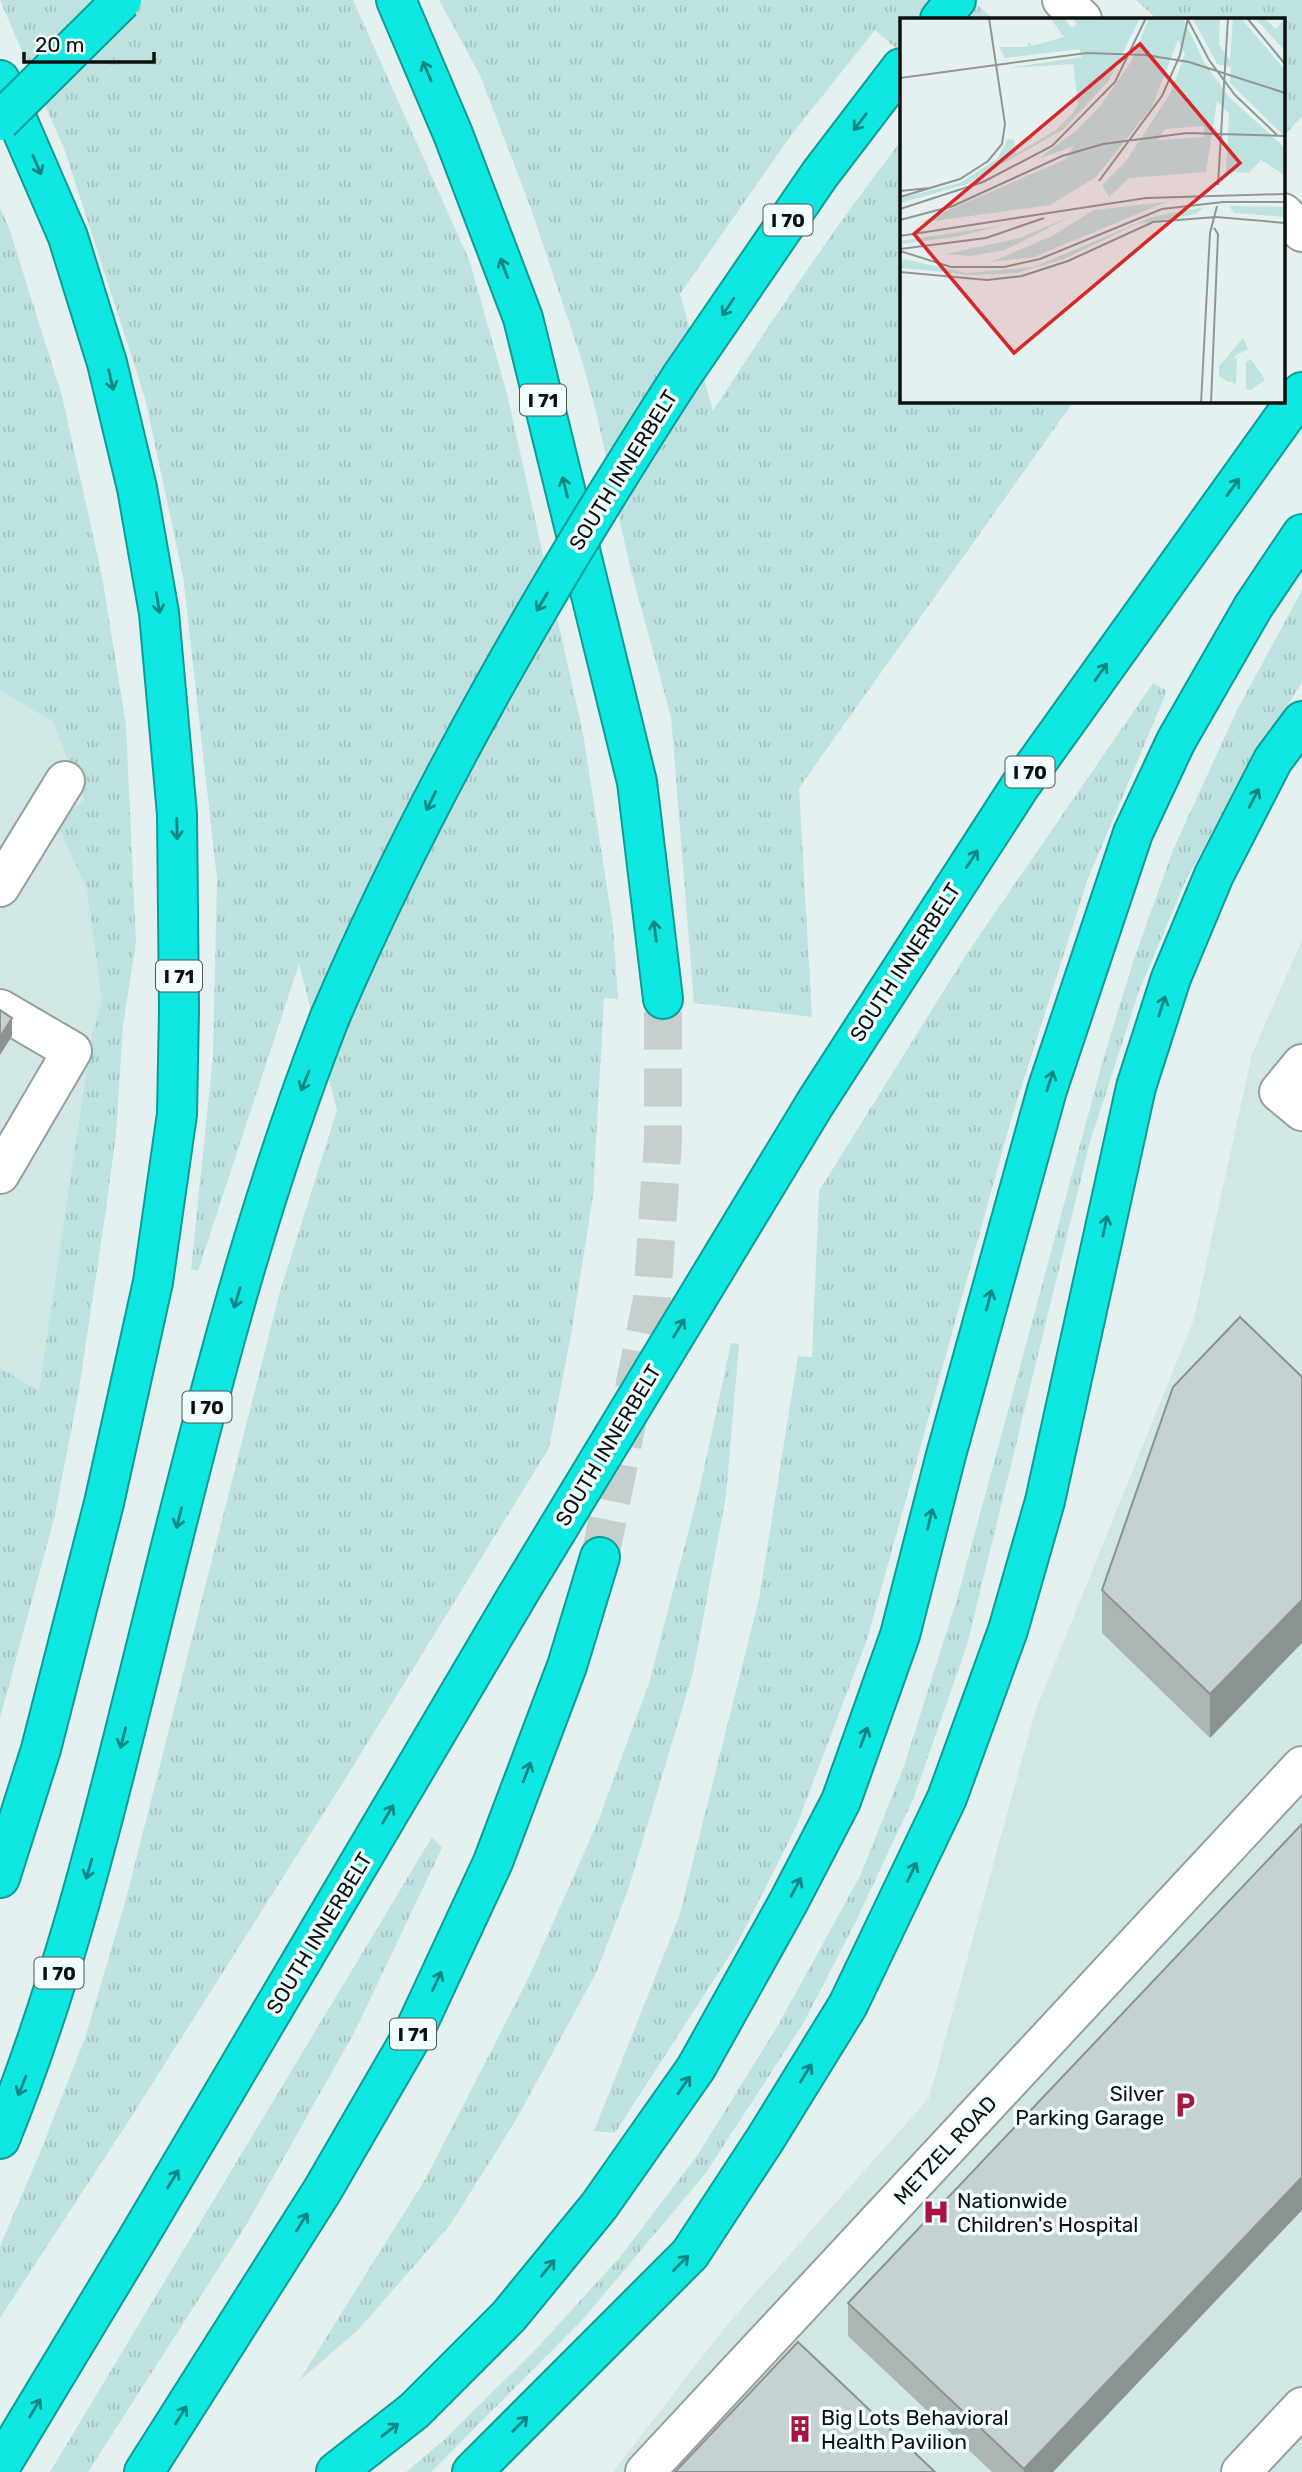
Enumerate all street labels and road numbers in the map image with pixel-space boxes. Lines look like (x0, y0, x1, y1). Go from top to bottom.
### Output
road number: I 70 (764, 204, 812, 235)
road number: I 71 (520, 384, 566, 416)
street label: SOUTH INNERBELT (564, 385, 682, 555)
road number: I 70 (1006, 757, 1054, 788)
street label: SOUTH INNERBELT (844, 878, 966, 1046)
road number: I 71 (156, 960, 202, 992)
street label: SOUTH INNERBELT (550, 1360, 666, 1530)
road number: I 70 (182, 1392, 232, 1422)
street label: SOUTH INNERBELT (261, 1848, 377, 2018)
road number: I 70 (34, 1957, 84, 1988)
road number: I 71 (390, 2018, 436, 2050)
street label: METZEL ROAD (888, 2090, 1002, 2210)

